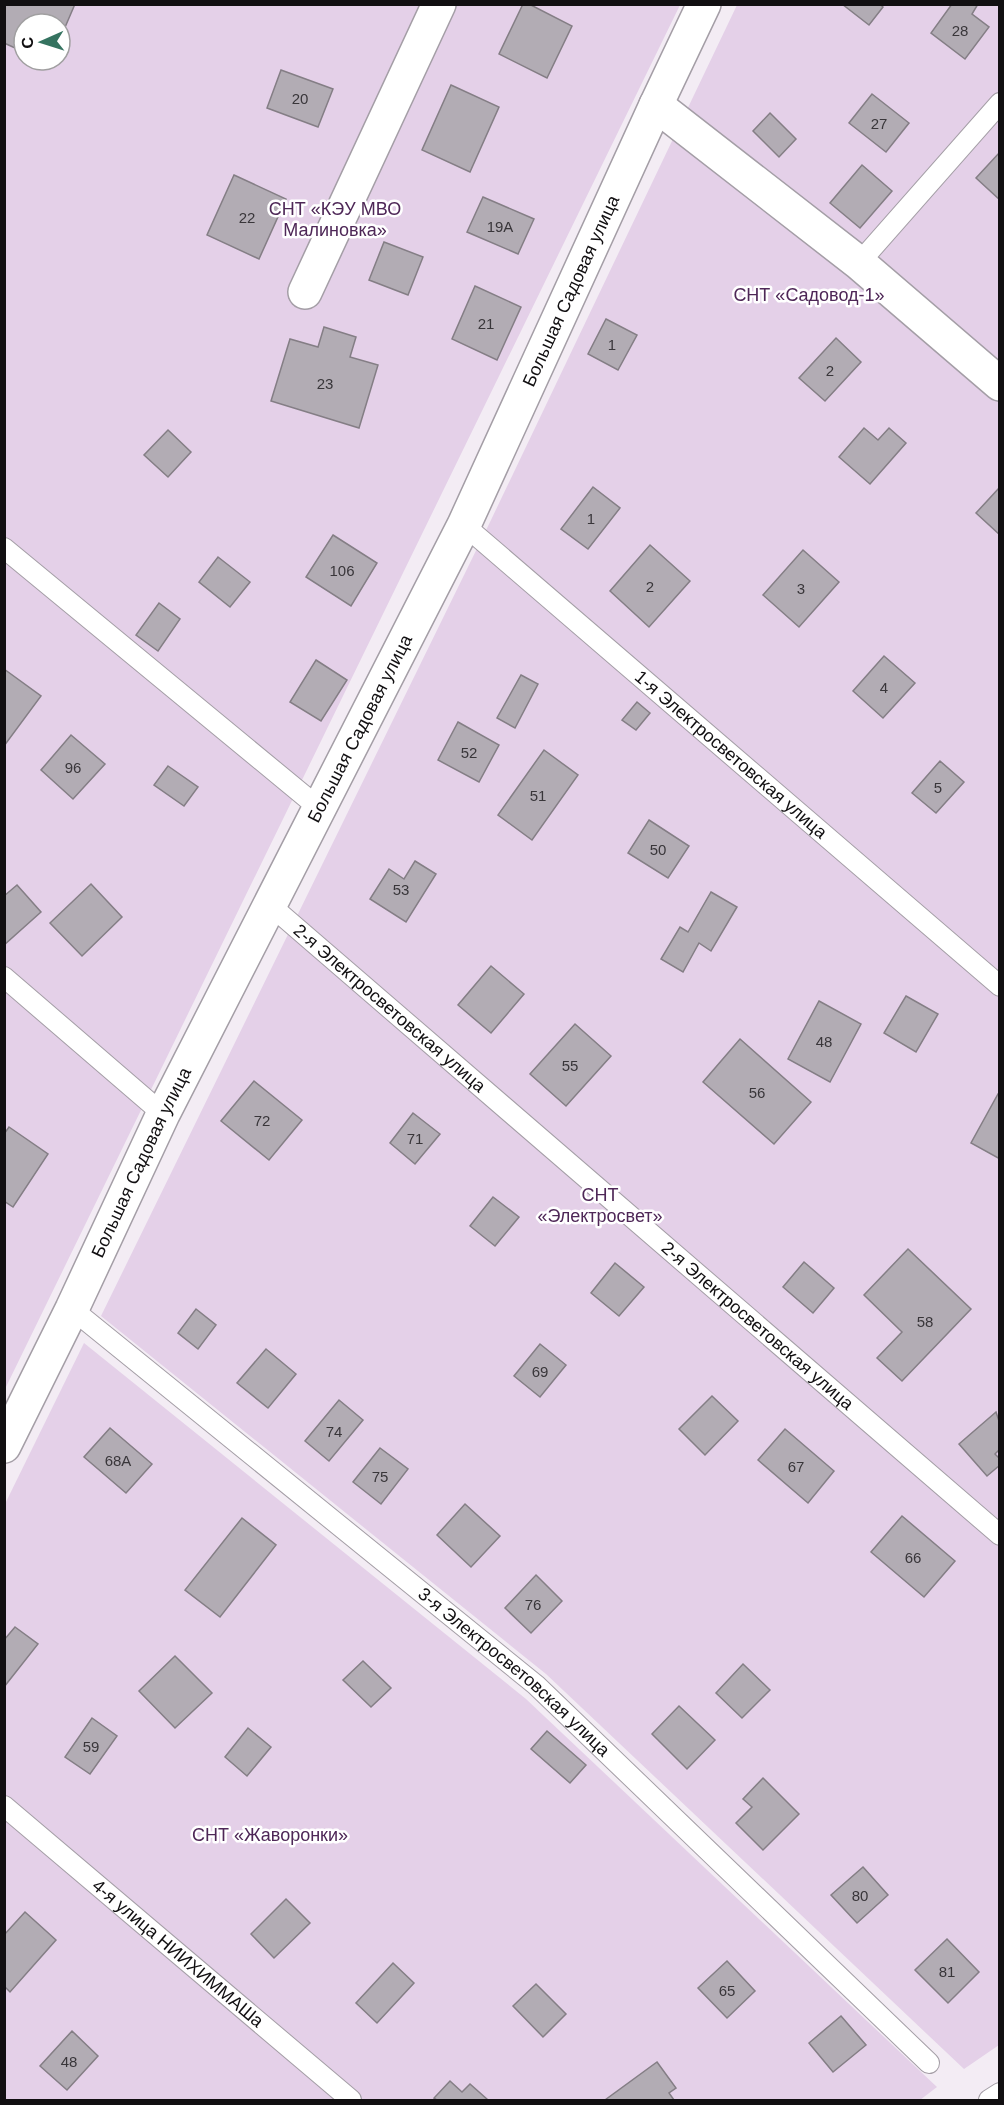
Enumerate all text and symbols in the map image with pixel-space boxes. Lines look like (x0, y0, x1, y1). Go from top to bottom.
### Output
north arrow (12, 12, 72, 72)
house number: 28 (952, 22, 968, 39)
text: С (19, 36, 36, 49)
house number: 20 (292, 90, 308, 107)
house number: 27 (871, 115, 887, 132)
street label: Большая Садовая улица (519, 191, 624, 390)
park label: СНТ «КЭУ МВО Малиновка» (269, 199, 401, 240)
house number: 22 (239, 209, 255, 226)
house number: 19А (487, 218, 513, 235)
park label: СНТ «Садовод-1» (733, 285, 885, 305)
house number: 21 (478, 315, 494, 332)
house number: 1 (608, 336, 616, 353)
house number: 2 (826, 362, 834, 379)
house number: 23 (317, 375, 333, 392)
house number: 1 (587, 510, 595, 527)
house number: 106 (329, 562, 355, 579)
house number: 2 (646, 578, 654, 595)
house number: 3 (797, 580, 805, 597)
street label: Большая Садовая улица (304, 631, 417, 826)
street label: 1-я Электросветовская улица (631, 666, 832, 843)
house number: 4 (880, 679, 888, 696)
house number: 52 (461, 744, 477, 761)
house number: 96 (65, 759, 81, 776)
house number: 5 (934, 779, 942, 796)
house number: 51 (530, 787, 546, 804)
house number: 50 (650, 841, 666, 858)
house number: 53 (393, 881, 409, 898)
street label: 2-я Электросветовская улица (290, 920, 490, 1097)
house number: 48 (816, 1033, 832, 1050)
house number: 55 (562, 1057, 578, 1074)
street label: Большая Садовая улица (87, 1063, 195, 1261)
house number: 56 (749, 1084, 765, 1101)
house number: 72 (254, 1112, 270, 1129)
house number: 71 (407, 1130, 423, 1147)
park label: СНТ «Электросвет» (537, 1185, 663, 1226)
street label: 2-я Электросветовская улица (658, 1238, 858, 1415)
house number: 58 (917, 1313, 933, 1330)
house number: 69 (532, 1363, 548, 1380)
house number: 74 (326, 1423, 342, 1440)
house number: 68А (105, 1452, 131, 1469)
house number: 67 (788, 1458, 804, 1475)
house number: 75 (372, 1468, 388, 1485)
house number: 66 (905, 1549, 921, 1566)
street label: 3-я Электросветовская улица (414, 1584, 614, 1761)
house number: 76 (525, 1596, 541, 1613)
house number: 59 (83, 1738, 99, 1755)
park label: СНТ «Жаворонки» (192, 1825, 348, 1845)
street label: 4-я улица НИИХИММАШа (88, 1875, 268, 2032)
house number: 80 (852, 1887, 868, 1904)
house number: 81 (939, 1963, 955, 1980)
house number: 65 (719, 1982, 735, 1999)
house number: 48 (61, 2053, 77, 2070)

